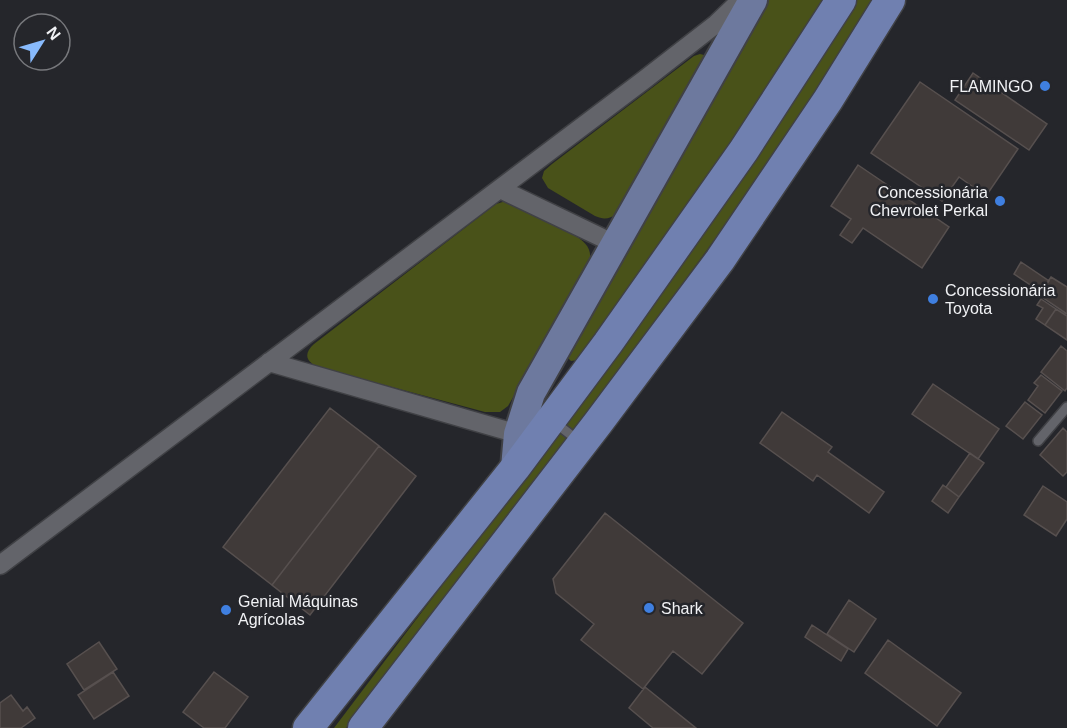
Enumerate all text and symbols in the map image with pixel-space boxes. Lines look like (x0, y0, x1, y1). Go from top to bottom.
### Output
north arrow (12, 12, 72, 72)
text: N (43, 24, 64, 43)
place label: FLAMINGO (949, 78, 1033, 95)
marker: FLAMINGO (1038, 79, 1052, 93)
place label: Concessionária Chevrolet Perkal (870, 184, 988, 219)
marker: Concessionária Chevrolet Perkal (993, 194, 1007, 208)
place label: Concessionária Toyota (945, 282, 1055, 317)
marker: Concessionária Toyota (926, 292, 940, 306)
place label: Genial Máquinas Agrícolas (238, 593, 358, 628)
place label: Shark (661, 600, 704, 617)
marker: Shark (642, 601, 656, 615)
marker: Genial Máquinas Agrícolas (219, 603, 233, 617)

